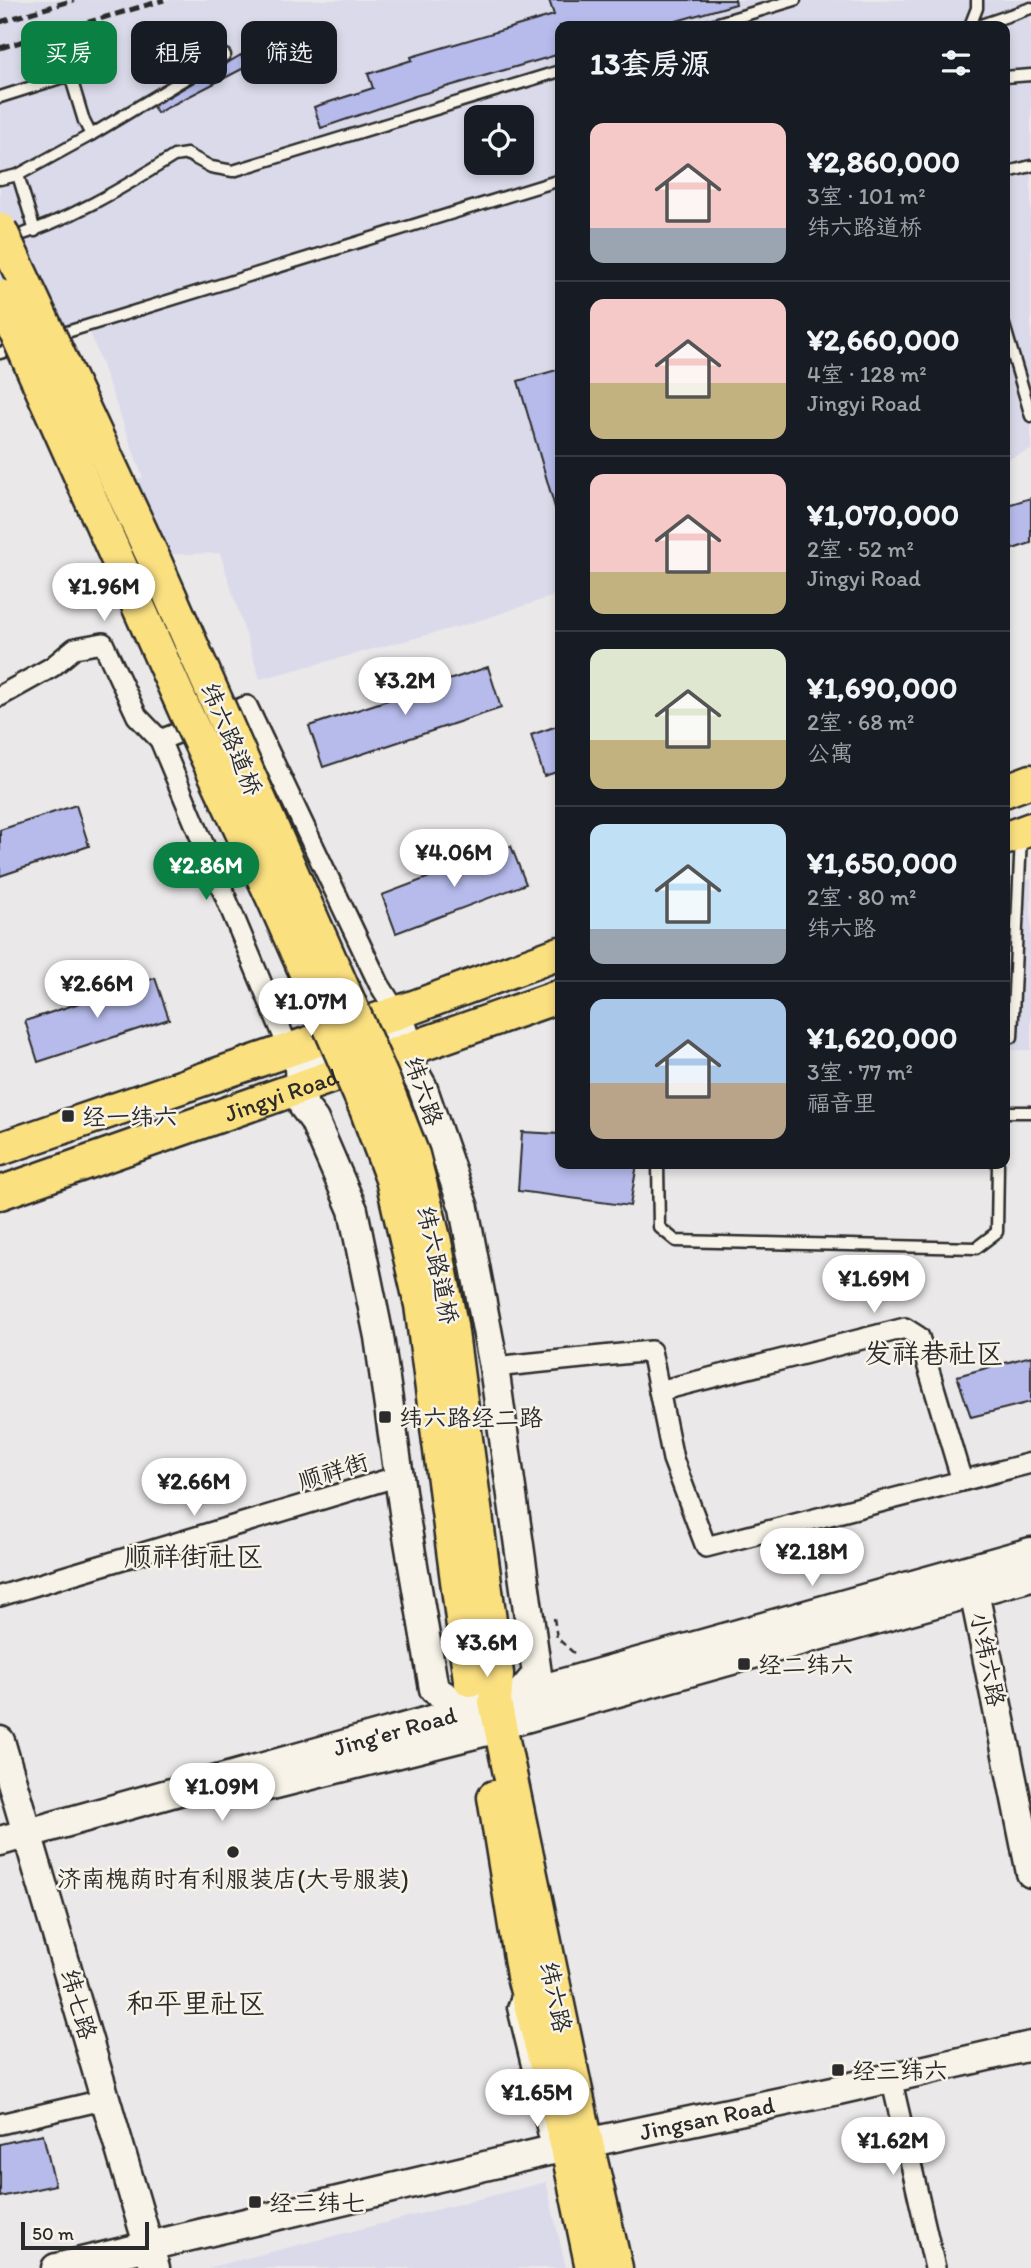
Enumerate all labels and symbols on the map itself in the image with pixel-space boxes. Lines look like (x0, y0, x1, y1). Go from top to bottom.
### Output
pin: ¥1.96M (47, 564, 161, 623)
pin: ¥3.2M (356, 658, 454, 717)
street label: 纬六路道桥 (195, 678, 269, 800)
pin: ¥4.06M (397, 830, 511, 889)
pin: ¥2.86M (149, 842, 263, 902)
pin: ¥2.66M (40, 960, 154, 1020)
pin: ¥1.07M (254, 978, 368, 1038)
street label: 纬六路 (399, 1052, 449, 1130)
street label: Jingyi Road (220, 1061, 342, 1128)
place label: 经一纬六 (82, 1102, 178, 1131)
marker: 经一纬六 (60, 1108, 76, 1124)
street label: 纬六路道桥 (411, 1203, 465, 1327)
pin: ¥1.69M (817, 1256, 931, 1315)
district label: 发祥巷社区 (864, 1336, 1004, 1370)
place label: 纬六路经二路 (399, 1403, 543, 1432)
marker: 纬六路经二路 (377, 1409, 393, 1425)
street label: 顺祥街 (294, 1447, 372, 1495)
pin: ¥2.66M (137, 1458, 251, 1518)
pin: ¥2.18M (755, 1528, 869, 1588)
district label: 顺祥街社区 (124, 1539, 264, 1573)
street label: 小纬六路 (965, 1609, 1011, 1709)
pin: ¥3.6M (438, 1620, 536, 1679)
place label: 经二纬六 (758, 1650, 854, 1679)
marker: 经二纬六 (736, 1656, 752, 1672)
street label: Jing'er Road (330, 1699, 460, 1761)
pin: ¥1.09M (165, 1764, 279, 1823)
marker: 济南槐荫时有利服装店(大号服装) (225, 1844, 241, 1860)
place label: 济南槐荫时有利服装店(大号服装) (57, 1864, 409, 1893)
street label: 纬六路 (534, 1959, 578, 2035)
street label: 纬七路 (55, 1965, 103, 2043)
district label: 和平里社区 (126, 1986, 266, 2020)
place label: 经三纬六 (852, 2056, 948, 2085)
marker: 经三纬六 (830, 2062, 846, 2078)
pin: ¥1.65M (480, 2070, 594, 2129)
street label: Jingsan Road (637, 2089, 777, 2146)
pin: ¥1.62M (836, 2118, 950, 2177)
place label: 经三纬七 (269, 2188, 365, 2217)
marker: 经三纬七 (247, 2194, 263, 2210)
scale bar (21, 2219, 149, 2251)

